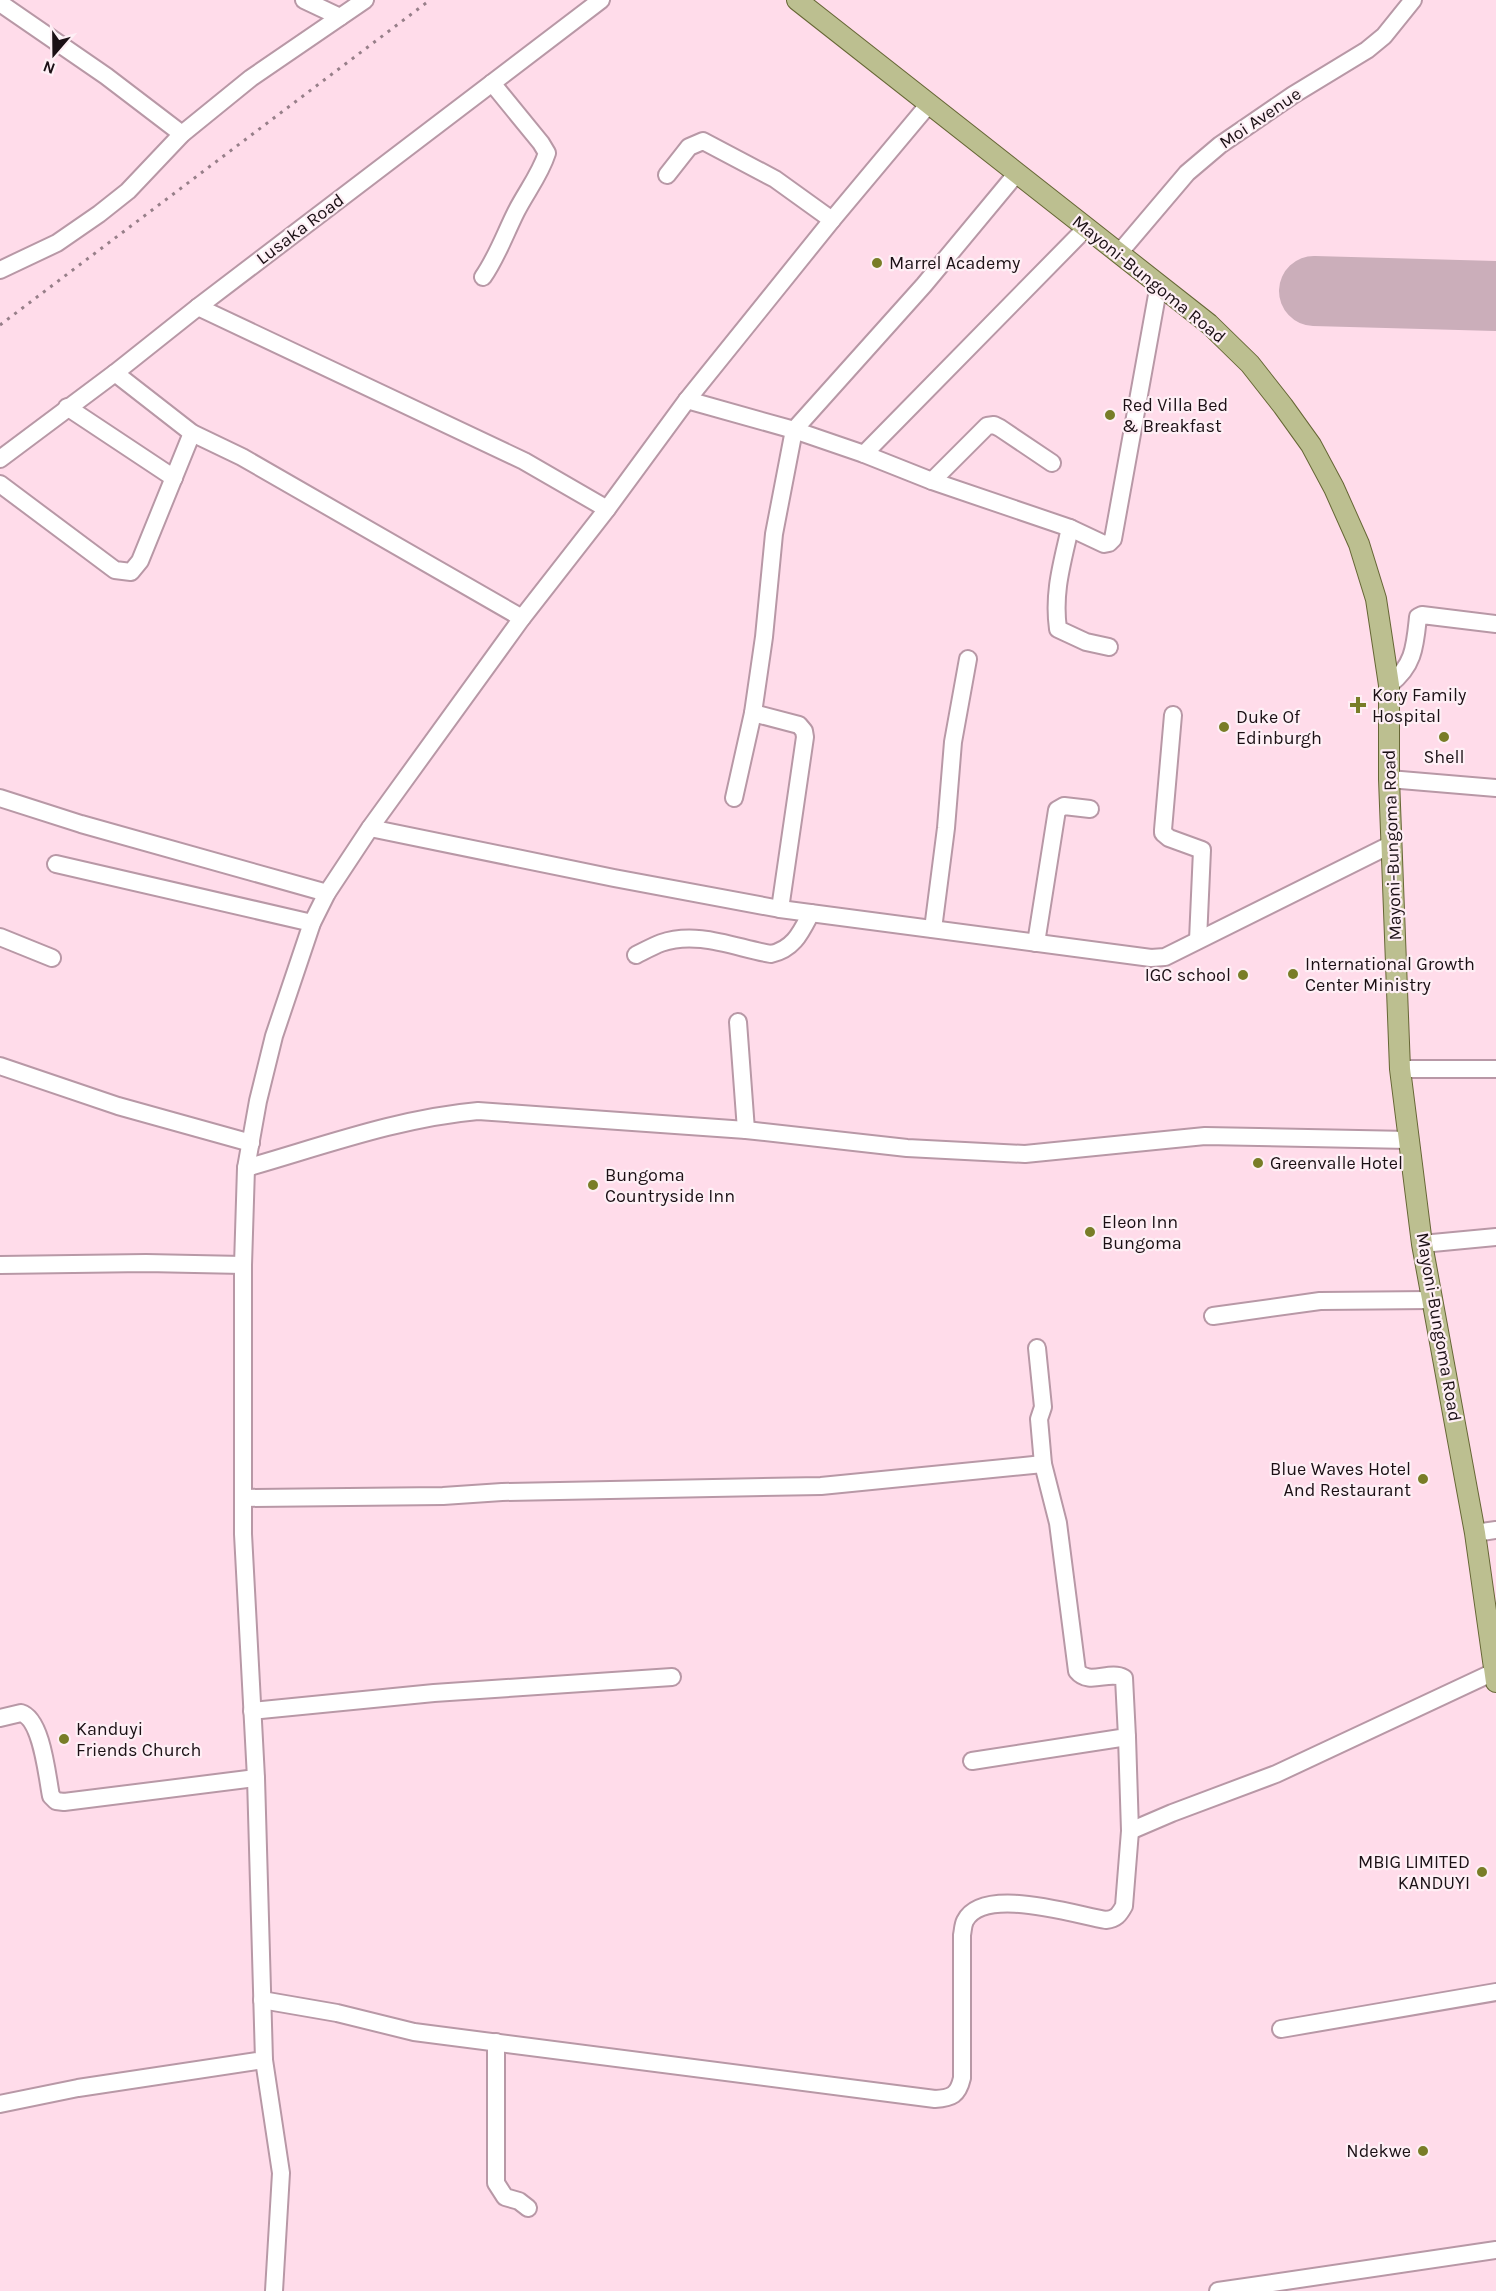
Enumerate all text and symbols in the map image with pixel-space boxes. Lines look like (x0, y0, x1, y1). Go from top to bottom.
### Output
north arrow (24, 24, 84, 84)
text: N (40, 57, 58, 79)
street label: Moi Avenue (1215, 83, 1305, 153)
street label: Lusaka Road (252, 189, 348, 269)
street label: Mayoni-Bungoma Road (1068, 210, 1230, 348)
place label: Marrel Academy (889, 252, 1021, 274)
marker: Marrel Academy (870, 256, 884, 270)
place label: Red Villa Bed & Breakfast (1122, 394, 1228, 437)
marker: Red Villa Bed & Breakfast (1103, 408, 1117, 422)
place label: Kory Family Hospital (1372, 684, 1467, 727)
marker: Kory Family Hospital (1349, 696, 1367, 714)
place label: Duke Of Edinburgh (1236, 706, 1322, 749)
marker: Duke Of Edinburgh (1217, 720, 1231, 734)
marker: Shell (1437, 730, 1451, 744)
place label: Shell (1423, 746, 1465, 768)
street label: Mayoni-Bungoma Road (1378, 749, 1406, 941)
place label: International Growth Center Ministry (1305, 953, 1475, 996)
place label: IGC school (1145, 964, 1231, 986)
marker: International Growth Center Ministry (1286, 967, 1300, 981)
marker: IGC school (1236, 968, 1250, 982)
place label: Greenvalle Hotel (1270, 1152, 1403, 1174)
marker: Greenvalle Hotel (1251, 1156, 1265, 1170)
place label: Bungoma Countryside Inn (605, 1164, 735, 1207)
marker: Bungoma Countryside Inn (586, 1178, 600, 1192)
place label: Eleon Inn Bungoma (1102, 1211, 1182, 1254)
marker: Eleon Inn Bungoma (1083, 1225, 1097, 1239)
street label: Mayoni-Bungoma Road (1412, 1231, 1466, 1423)
place label: Blue Waves Hotel And Restaurant (1270, 1458, 1411, 1501)
marker: Blue Waves Hotel And Restaurant (1416, 1472, 1430, 1486)
place label: Kanduyi Friends Church (76, 1718, 201, 1761)
marker: Kanduyi Friends Church (57, 1732, 71, 1746)
place label: MBIG LIMITED KANDUYI (1358, 1851, 1470, 1894)
marker: MBIG LIMITED KANDUYI (1475, 1865, 1489, 1879)
place label: Ndekwe (1346, 2140, 1411, 2162)
marker: Ndekwe (1416, 2144, 1430, 2158)

